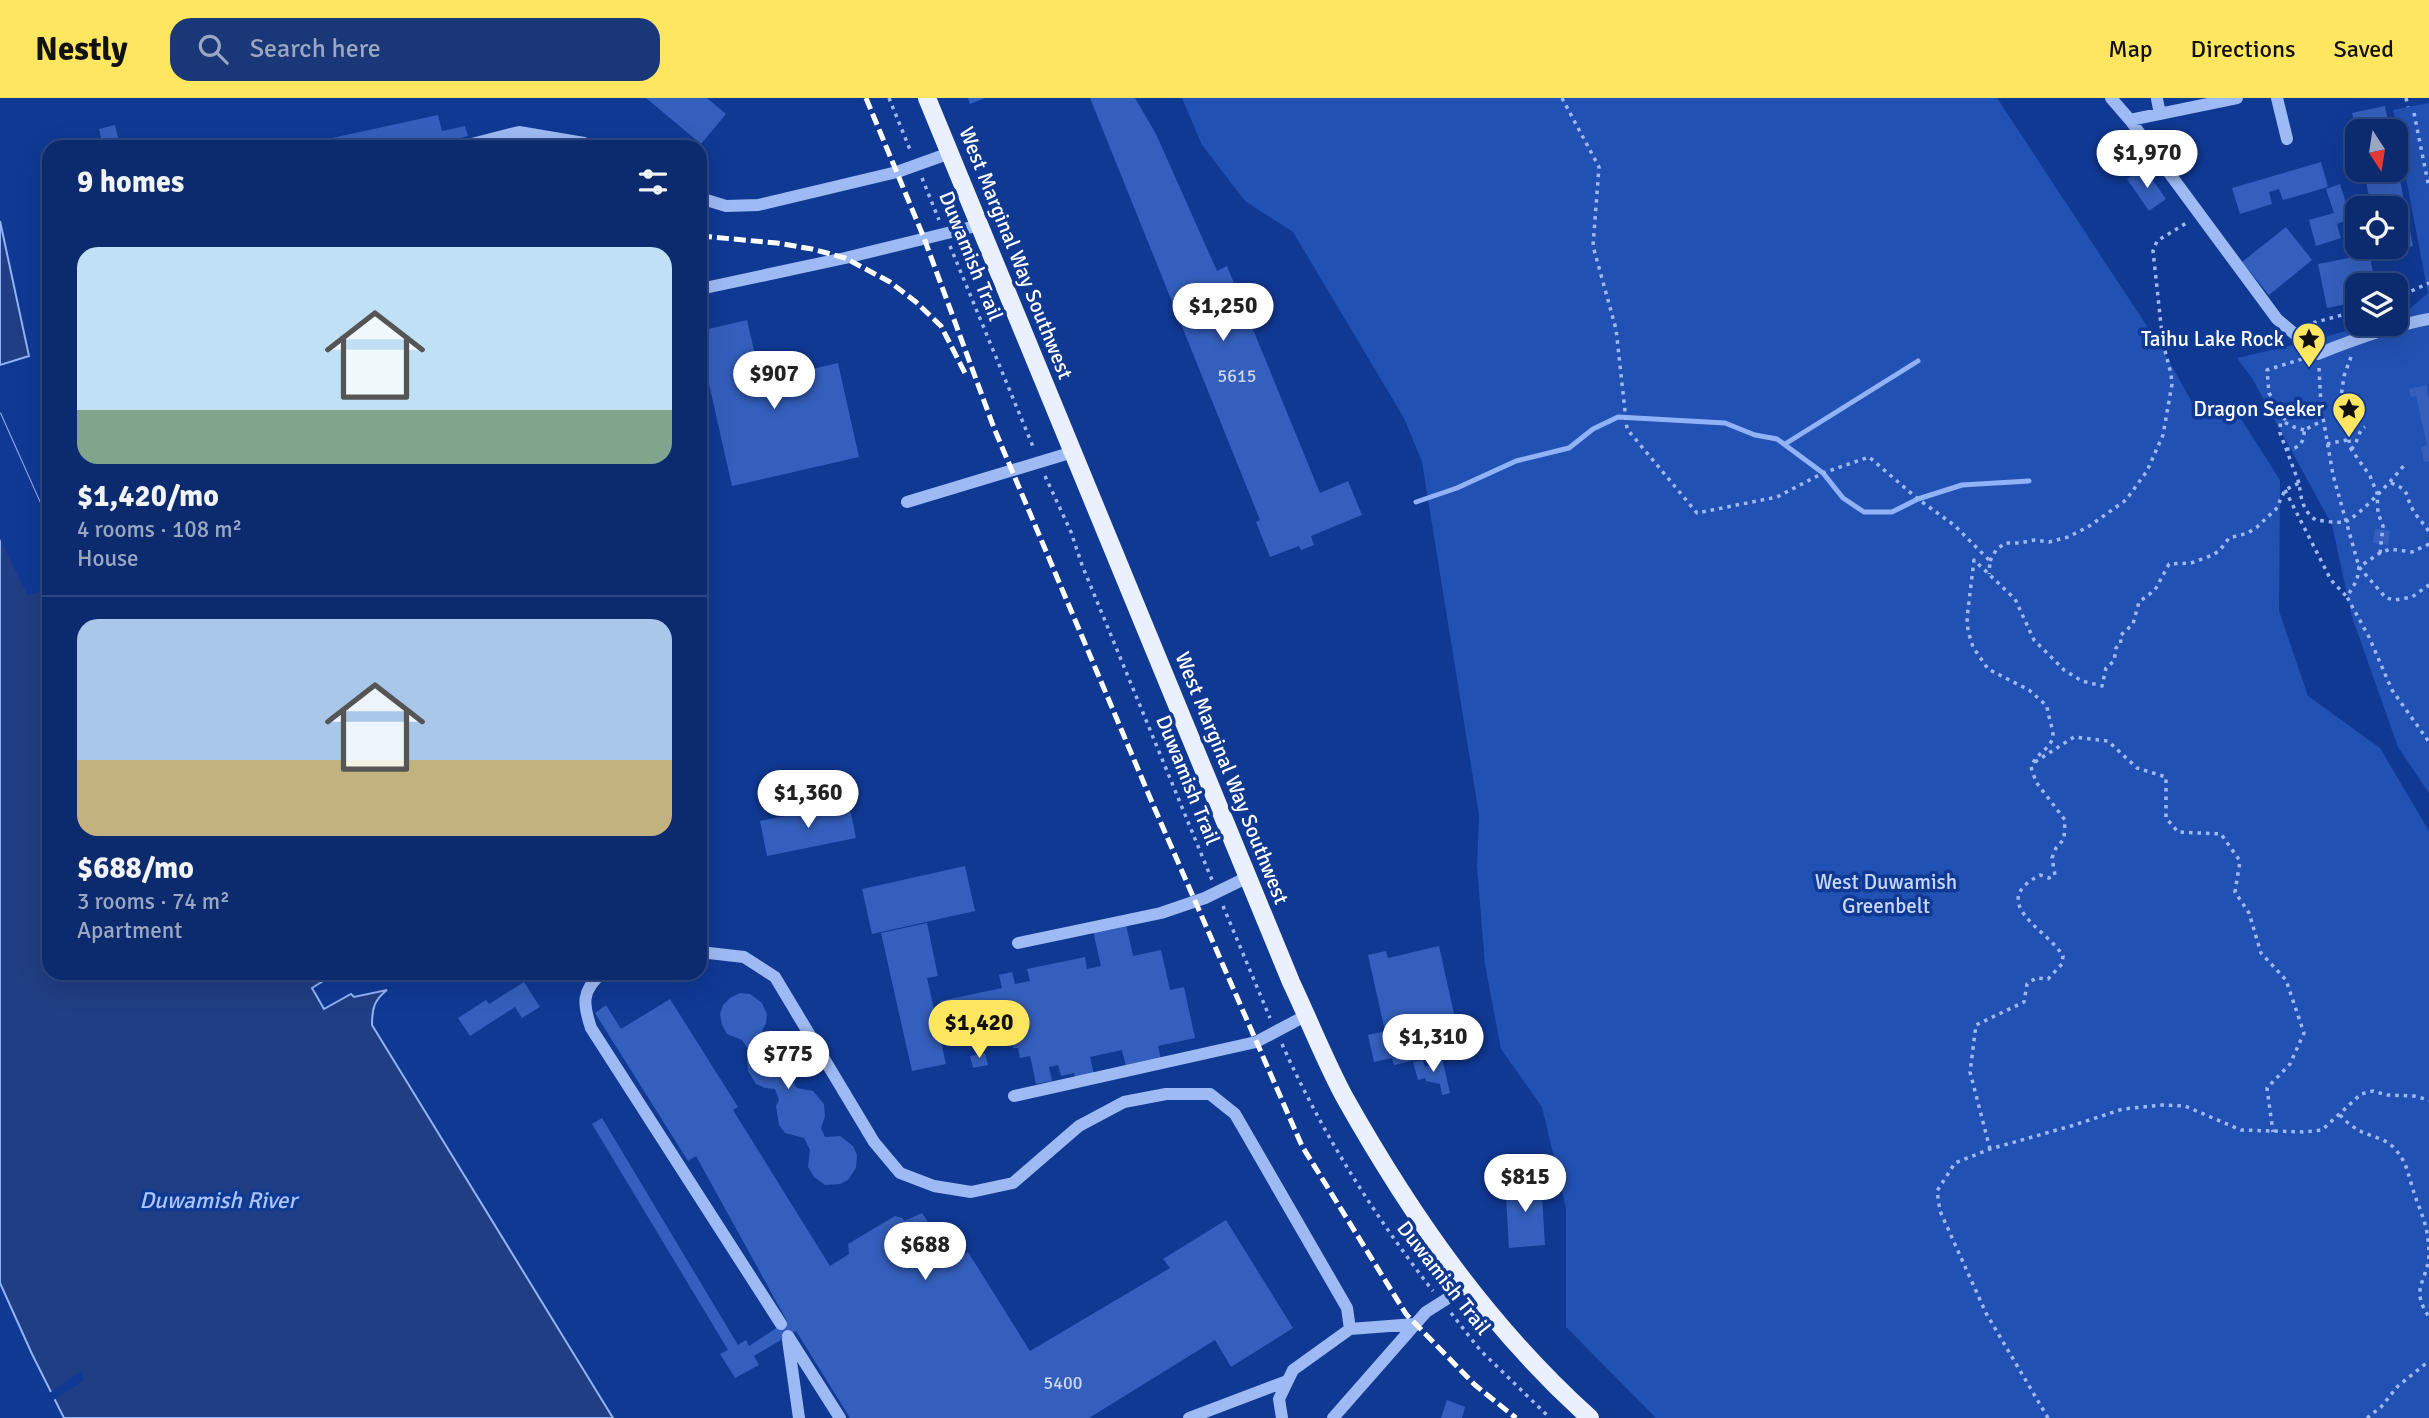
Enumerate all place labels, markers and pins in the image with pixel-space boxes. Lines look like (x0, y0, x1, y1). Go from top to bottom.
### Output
pin: $1,970 (2090, 130, 2204, 190)
pin: $1,250 (1166, 284, 1280, 343)
place icon: Taihu Lake Rock (2290, 320, 2328, 369)
place label: Taihu Lake Rock (2141, 326, 2284, 352)
pin: $907 (733, 352, 815, 411)
place icon: Dragon Seeker (2330, 390, 2368, 439)
place label: Dragon Seeker (2193, 396, 2324, 422)
pin: $1,360 (751, 770, 865, 830)
pin: $1,420 (922, 1000, 1036, 1060)
pin: $1,310 (1376, 1014, 1490, 1074)
pin: $775 (747, 1032, 829, 1091)
pin: $815 (1484, 1154, 1566, 1214)
pin: $688 (884, 1222, 966, 1282)

